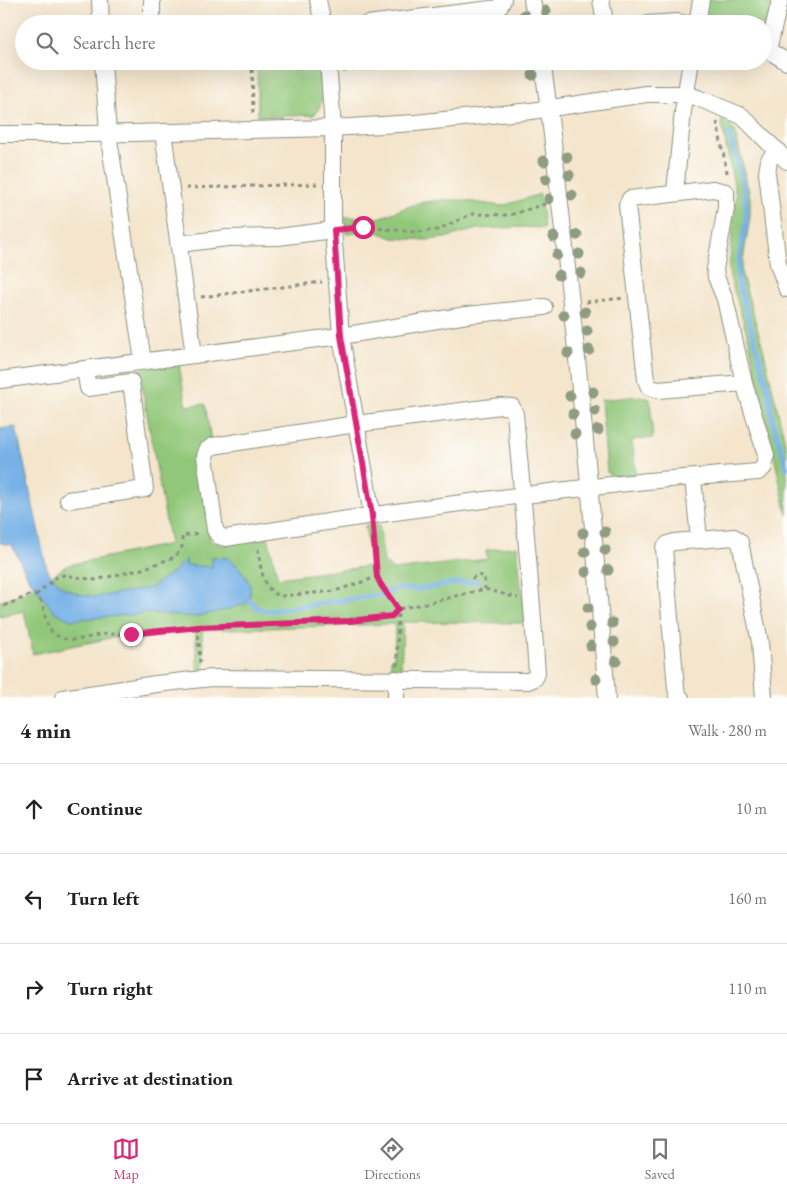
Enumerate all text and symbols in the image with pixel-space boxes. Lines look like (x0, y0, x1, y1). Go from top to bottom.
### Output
search box (15, 15, 772, 70)
icon: search (33, 29, 61, 57)
text: Search here (73, 30, 155, 55)
route start (352, 216, 375, 239)
route end (120, 623, 143, 646)
text: 4 min (20, 717, 71, 744)
text: Walk · 280 m (688, 720, 767, 741)
icon: ahead (20, 795, 48, 823)
text: Continue (67, 796, 142, 821)
text: 10 m (736, 798, 767, 819)
icon: left (20, 885, 48, 913)
text: Turn left (67, 886, 139, 911)
text: 160 m (728, 888, 767, 909)
icon: right (20, 975, 48, 1003)
text: Turn right (67, 976, 153, 1001)
text: 110 m (728, 978, 767, 999)
icon: arrive (20, 1065, 48, 1093)
text: Arrive at destination (67, 1066, 233, 1091)
tab: Map (112, 1135, 140, 1183)
tab: Directions (364, 1135, 421, 1183)
tab: Saved (645, 1135, 675, 1183)

